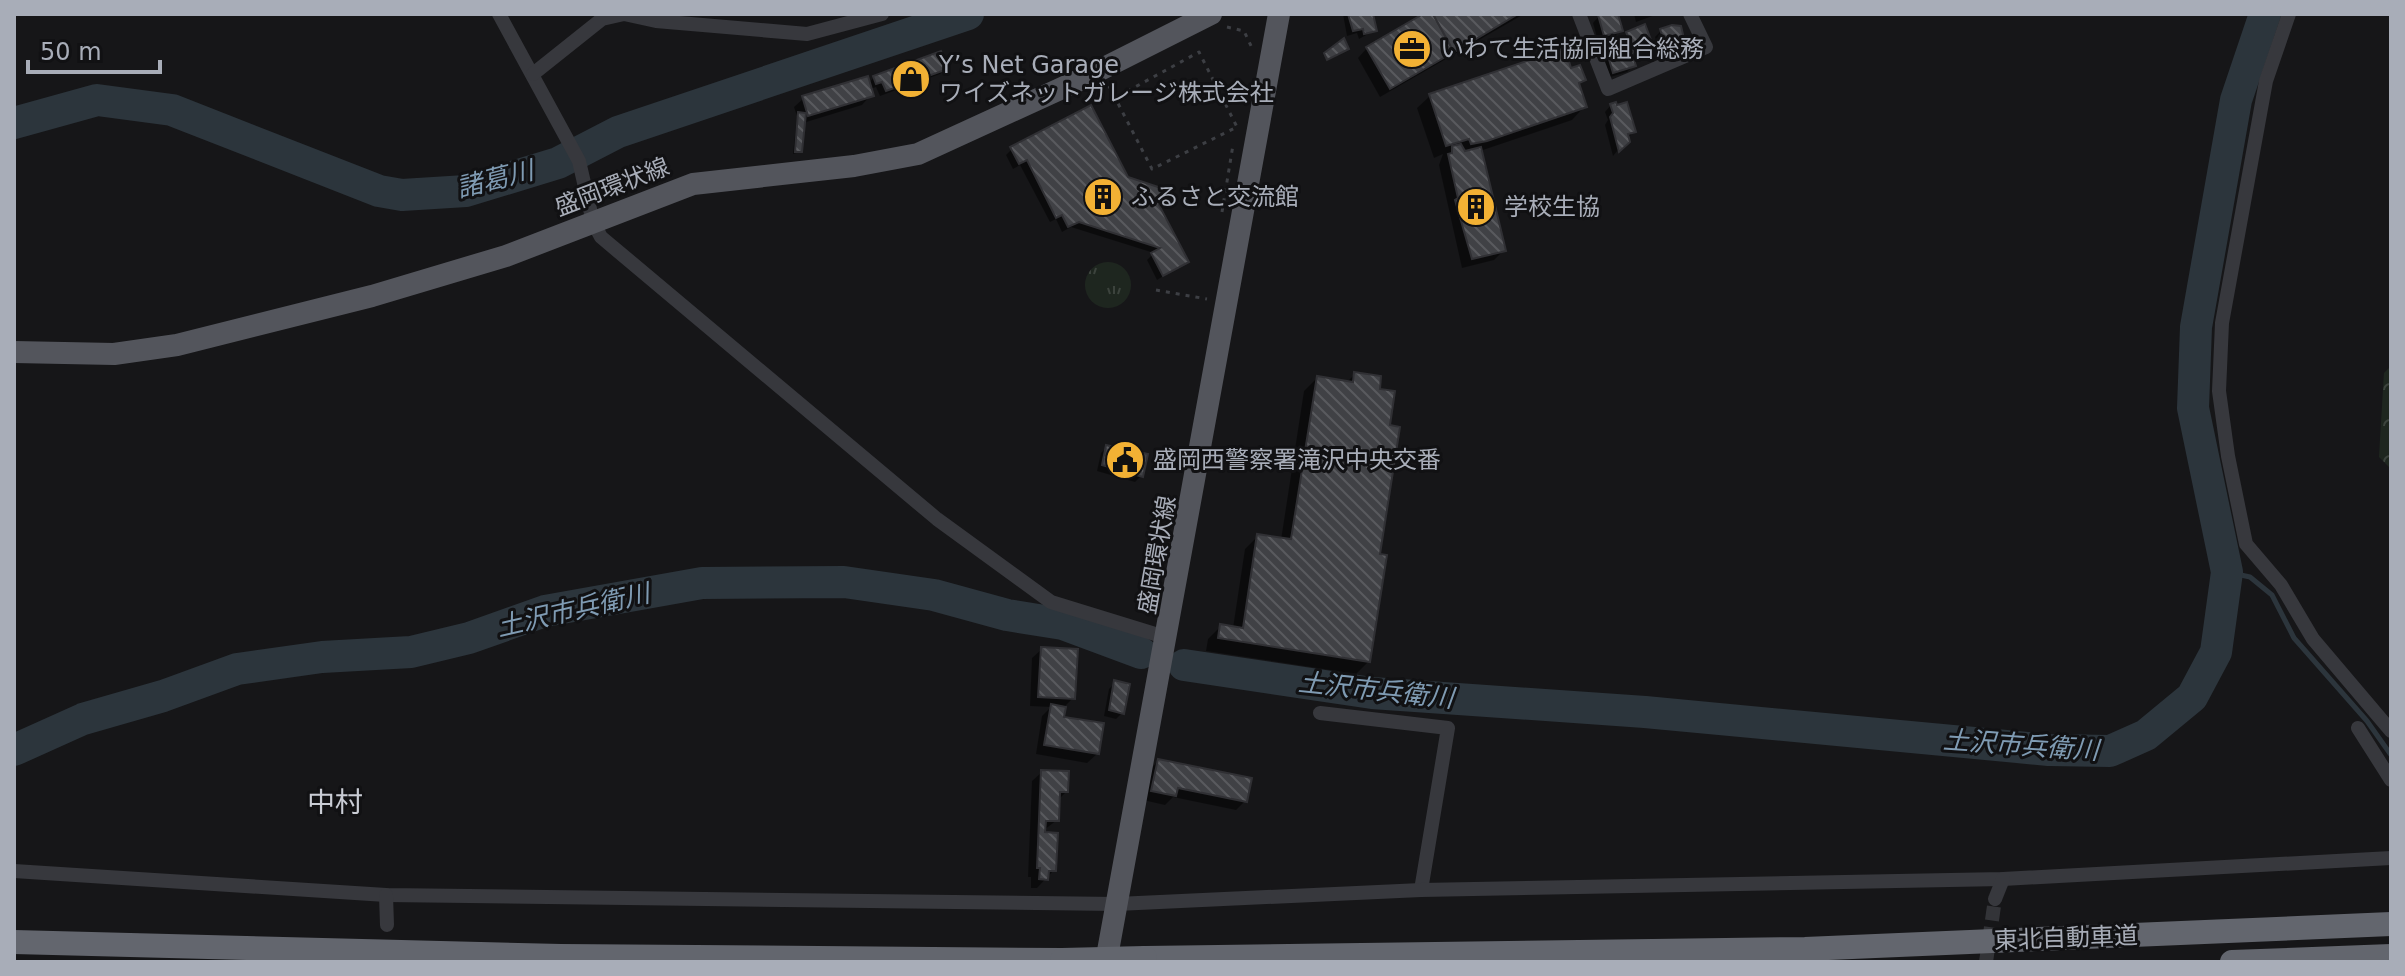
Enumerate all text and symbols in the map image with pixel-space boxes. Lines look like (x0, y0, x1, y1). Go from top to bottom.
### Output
scale bar (28, 24, 160, 74)
office icon: いわて生活協同組合総務 (1391, 28, 1433, 70)
place label: いわて生活協同組合総務 (1440, 35, 1704, 63)
text: 50 m (40, 38, 102, 66)
place label: Y’s Net Garage ワイズネットガレージ株式会社 (938, 51, 1274, 107)
shop icon: Y’s Net Garage ワイズネットガレージ株式会社 (890, 58, 932, 100)
street label: 盛岡環状線 (551, 152, 673, 222)
water label: 諸葛川 (454, 154, 539, 203)
building icon: ふるさと交流館 (1082, 176, 1124, 218)
place label: ふるさと交流館 (1131, 183, 1299, 211)
building icon: 学校生協 (1455, 186, 1497, 228)
place label: 学校生協 (1504, 193, 1600, 221)
public building icon: 盛岡西警察署滝沢中央交番 (1104, 439, 1146, 481)
place label: 盛岡西警察署滝沢中央交番 (1153, 446, 1441, 474)
street label: 盛岡環状線 (1133, 493, 1181, 617)
water label: 土沢市兵衛川 (494, 577, 655, 642)
water label: 土沢市兵衛川 (1297, 667, 1458, 713)
water label: 土沢市兵衛川 (1942, 725, 2103, 766)
district label: 中村 (307, 786, 363, 819)
street label: 東北自動車道 (1994, 921, 2138, 955)

